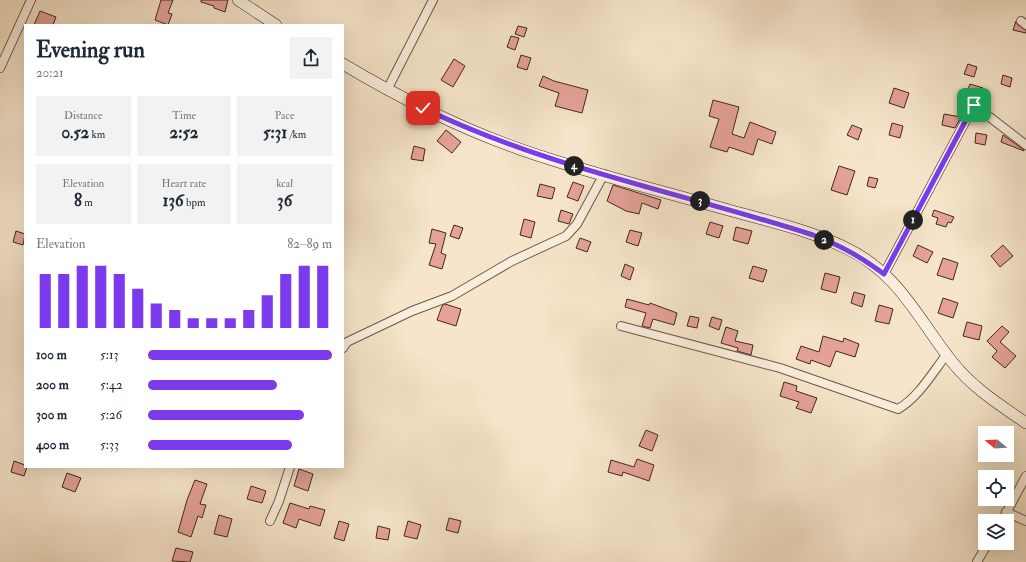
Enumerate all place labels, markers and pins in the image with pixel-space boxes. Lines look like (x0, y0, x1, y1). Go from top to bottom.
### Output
pin (957, 88, 991, 122)
pin (406, 91, 440, 125)
pin: 4 (564, 156, 584, 176)
pin: 3 (690, 191, 710, 211)
pin: 1 (903, 210, 923, 230)
pin: 2 (814, 230, 834, 250)

